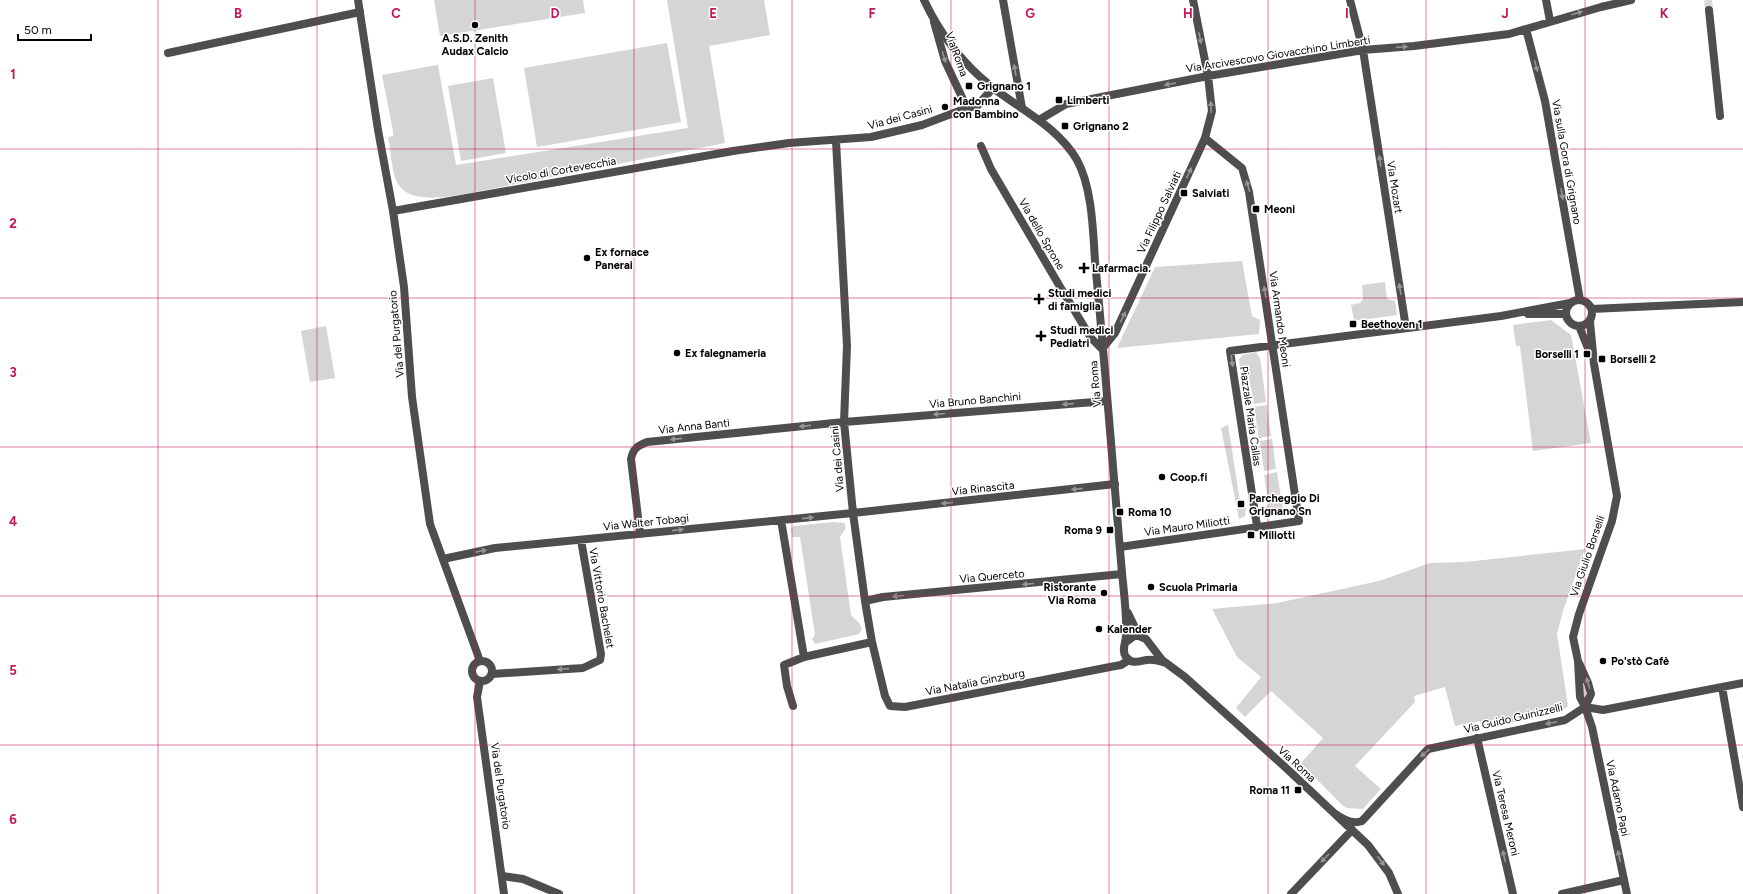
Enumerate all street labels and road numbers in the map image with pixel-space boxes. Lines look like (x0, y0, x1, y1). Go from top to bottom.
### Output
street label: Via Roma (942, 30, 971, 78)
street label: Via Arcivescovo Giovacchino Limberti (1185, 33, 1371, 75)
street label: Via sulla Gora di Grignano (1549, 99, 1584, 226)
street label: Via dei Casini (867, 103, 934, 132)
street label: Vicolo di Cortevecchia (505, 154, 617, 187)
street label: Via Mozart (1384, 160, 1405, 214)
street label: Via Filippo Salviati (1135, 169, 1184, 256)
street label: Via dello Sprone (1016, 196, 1067, 272)
street label: Via Armando Meoni (1266, 270, 1293, 368)
street label: Via del Purgatorio (386, 290, 407, 378)
street label: Via Roma (1087, 360, 1104, 408)
street label: Piazzale Maria Callas (1237, 365, 1264, 467)
street label: Via Bruno Banchini (929, 390, 1021, 411)
street label: Via Anna Banti (658, 416, 730, 437)
street label: Via dei Casini (828, 425, 847, 492)
street label: Via Rinascita (951, 479, 1015, 498)
street label: Via Walter Tobagi (603, 512, 690, 533)
street label: Via Mauro Miliotti (1143, 514, 1231, 539)
street label: Via Giulio Borselli (1567, 514, 1607, 598)
street label: Via Vittorio Bachelet (586, 547, 617, 649)
street label: Via Querceto (959, 567, 1025, 586)
street label: Via Natalia Ginzburg (924, 666, 1026, 698)
street label: Via Guido Guinizzelli (1462, 701, 1564, 736)
street label: Via del Purgatorio (488, 742, 513, 830)
street label: Via Roma (1275, 744, 1318, 785)
street label: Via Adamo Papi (1603, 759, 1632, 837)
street label: Via Teresa Meroni (1489, 769, 1522, 857)

